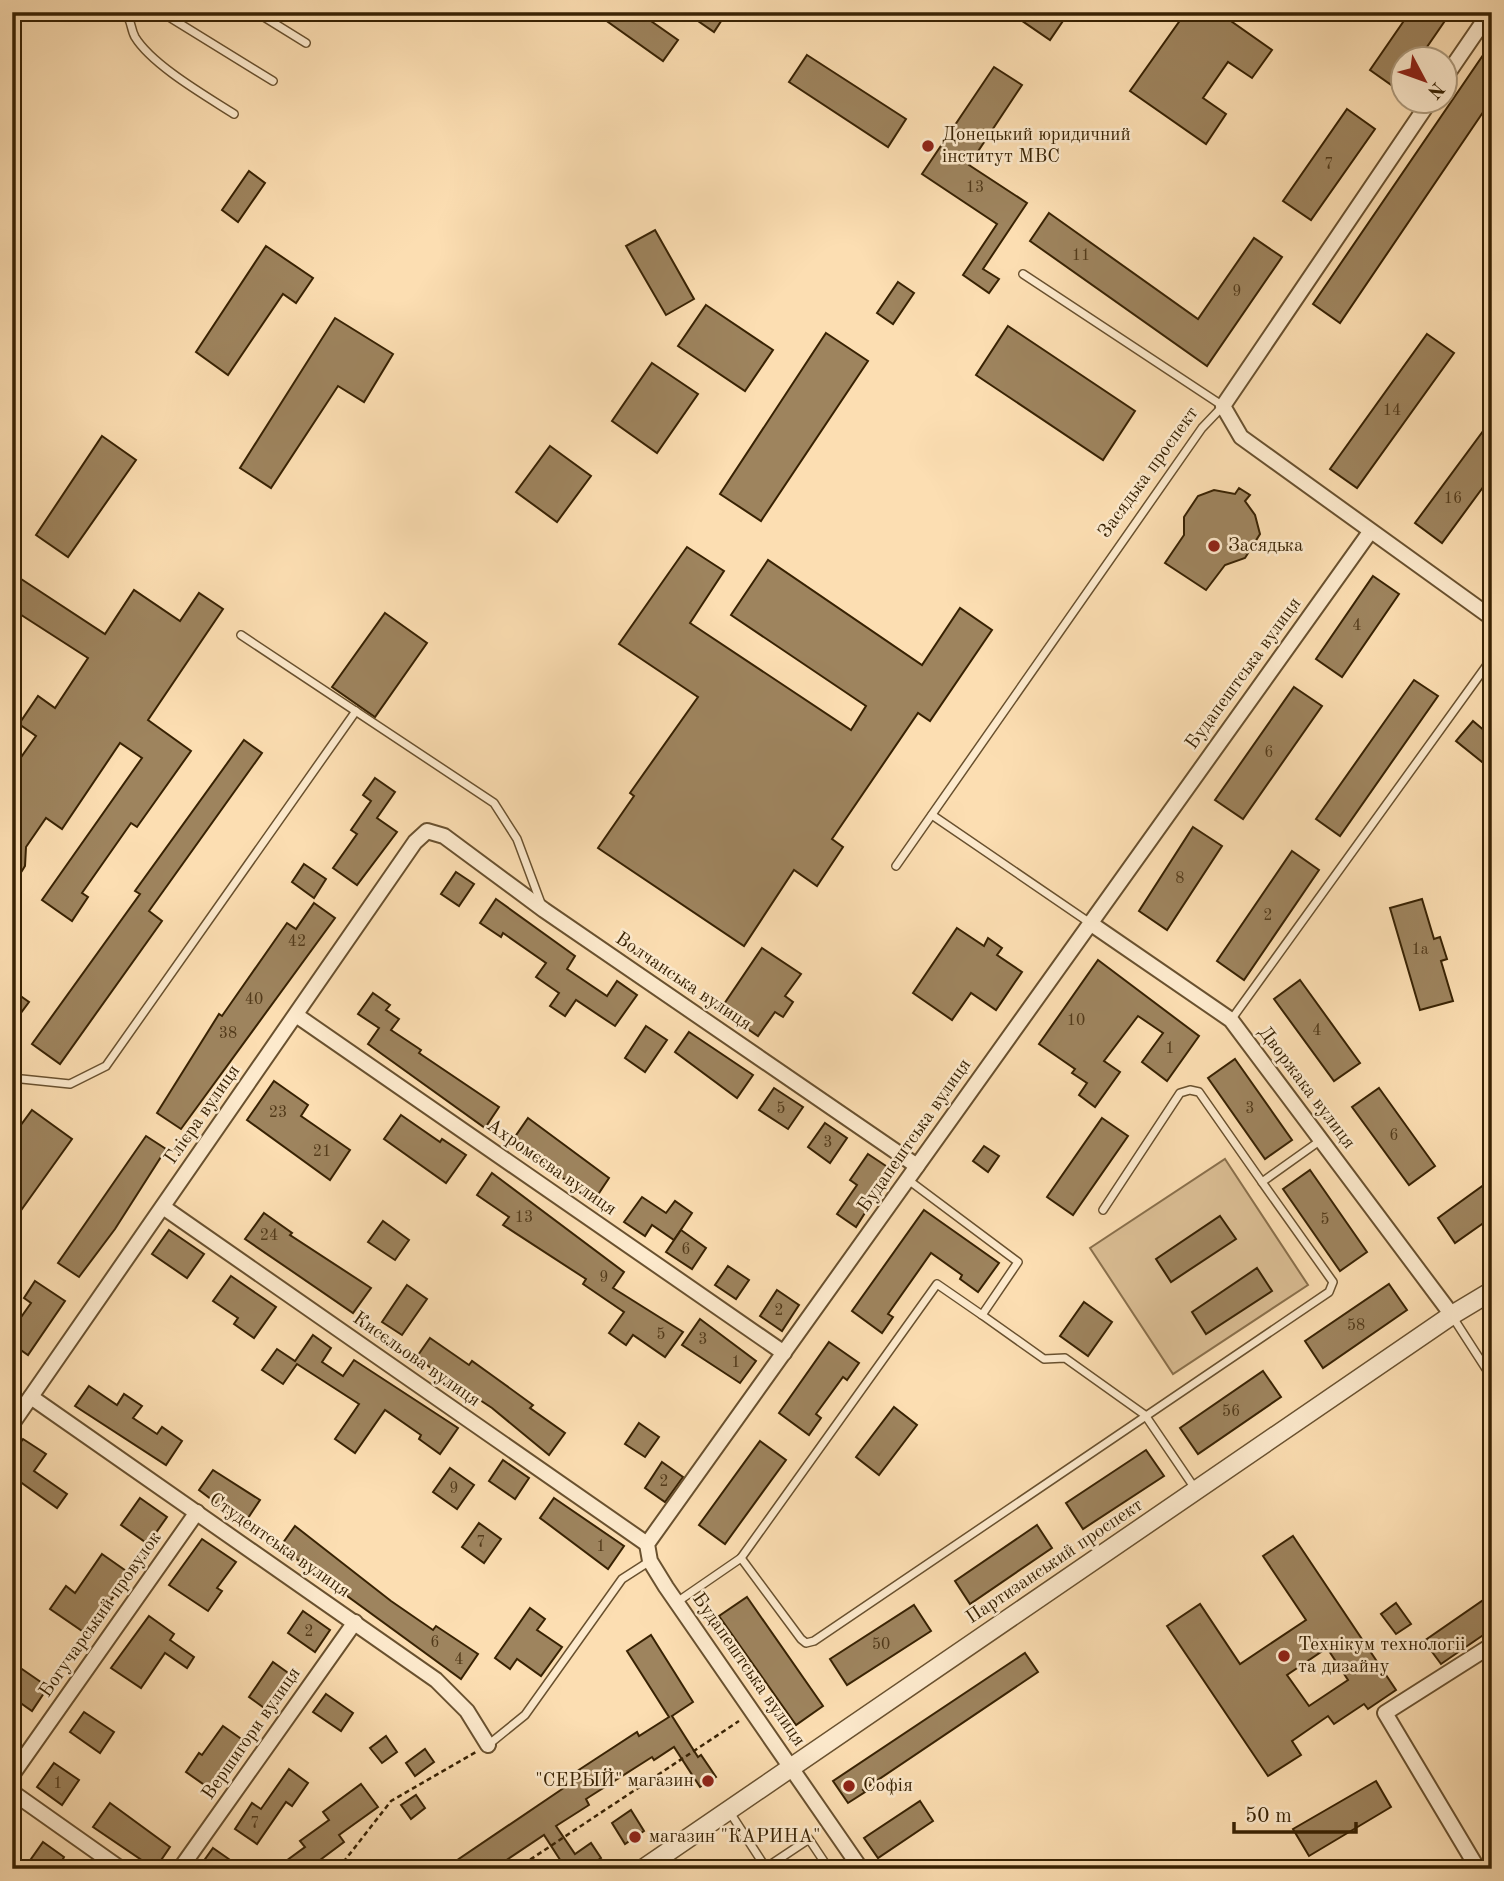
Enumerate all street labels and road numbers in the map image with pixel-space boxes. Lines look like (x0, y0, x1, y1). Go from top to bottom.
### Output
street label: Засядька проспект (1095, 404, 1203, 542)
street label: Будапештська вулиця (1183, 594, 1305, 753)
street label: Волчанська вулиця (611, 929, 755, 1035)
street label: Дворжака вулиця (1254, 1023, 1358, 1153)
street label: Будапештська вулиця (855, 1056, 975, 1216)
street label: Глієра вулиця (162, 1062, 244, 1168)
street label: Ахромєєва вулиця (483, 1116, 619, 1220)
street label: Кисєльова вулиця (349, 1309, 483, 1411)
street label: Студентська вулиця (205, 1490, 353, 1602)
street label: Партизанський проспект (963, 1496, 1147, 1628)
street label: Богучарський провулок (37, 1528, 166, 1701)
street label: Будапештська вулиця (688, 1590, 808, 1750)
street label: Вершигори вулиця (199, 1664, 305, 1804)

